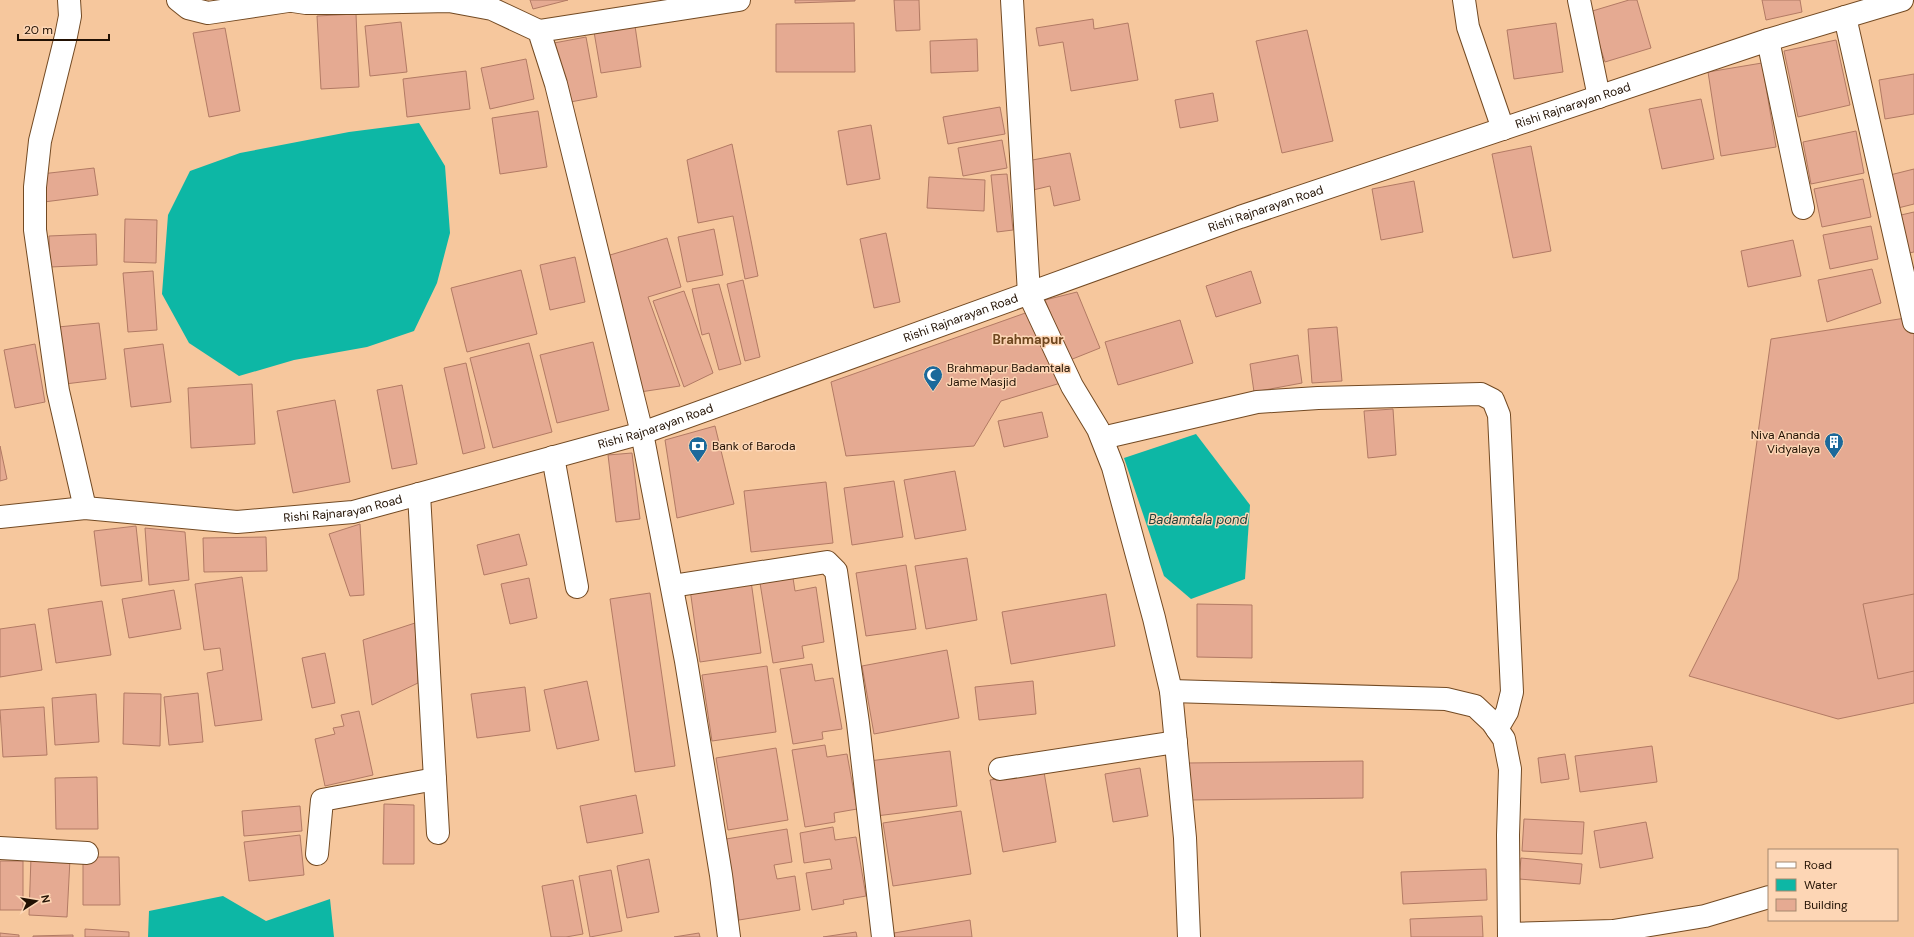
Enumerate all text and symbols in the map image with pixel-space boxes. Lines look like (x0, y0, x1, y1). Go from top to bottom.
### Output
scale bar (18, 16, 109, 42)
text: 20 m (24, 22, 53, 38)
street label: Rishi Rajnarayan Road (1513, 79, 1633, 132)
street label: Rishi Rajnarayan Road (1206, 182, 1325, 236)
street label: Rishi Rajnarayan Road (901, 290, 1020, 346)
district label: Brahmapur (993, 331, 1064, 348)
place label: Brahmapur Badamtala Jame Masjid (947, 360, 1070, 390)
mosque icon: Brahmapur Badamtala Jame Masjid (922, 364, 944, 392)
street label: Rishi Rajnarayan Road (596, 400, 715, 453)
place label: Niva Ananda Vidyalaya (1751, 427, 1820, 457)
building icon: Niva Ananda Vidyalaya (1823, 431, 1845, 459)
bank icon: Bank of Baroda (687, 435, 709, 463)
place label: Bank of Baroda (712, 438, 795, 454)
street label: Rishi Rajnarayan Road (283, 491, 404, 526)
water label: Badamtala pond (1148, 511, 1248, 528)
legend (1768, 849, 1898, 921)
text: Road (1804, 857, 1832, 873)
text: Water (1804, 877, 1838, 893)
north arrow (16, 881, 56, 921)
text: N (38, 894, 53, 904)
text: Building (1804, 897, 1848, 913)

